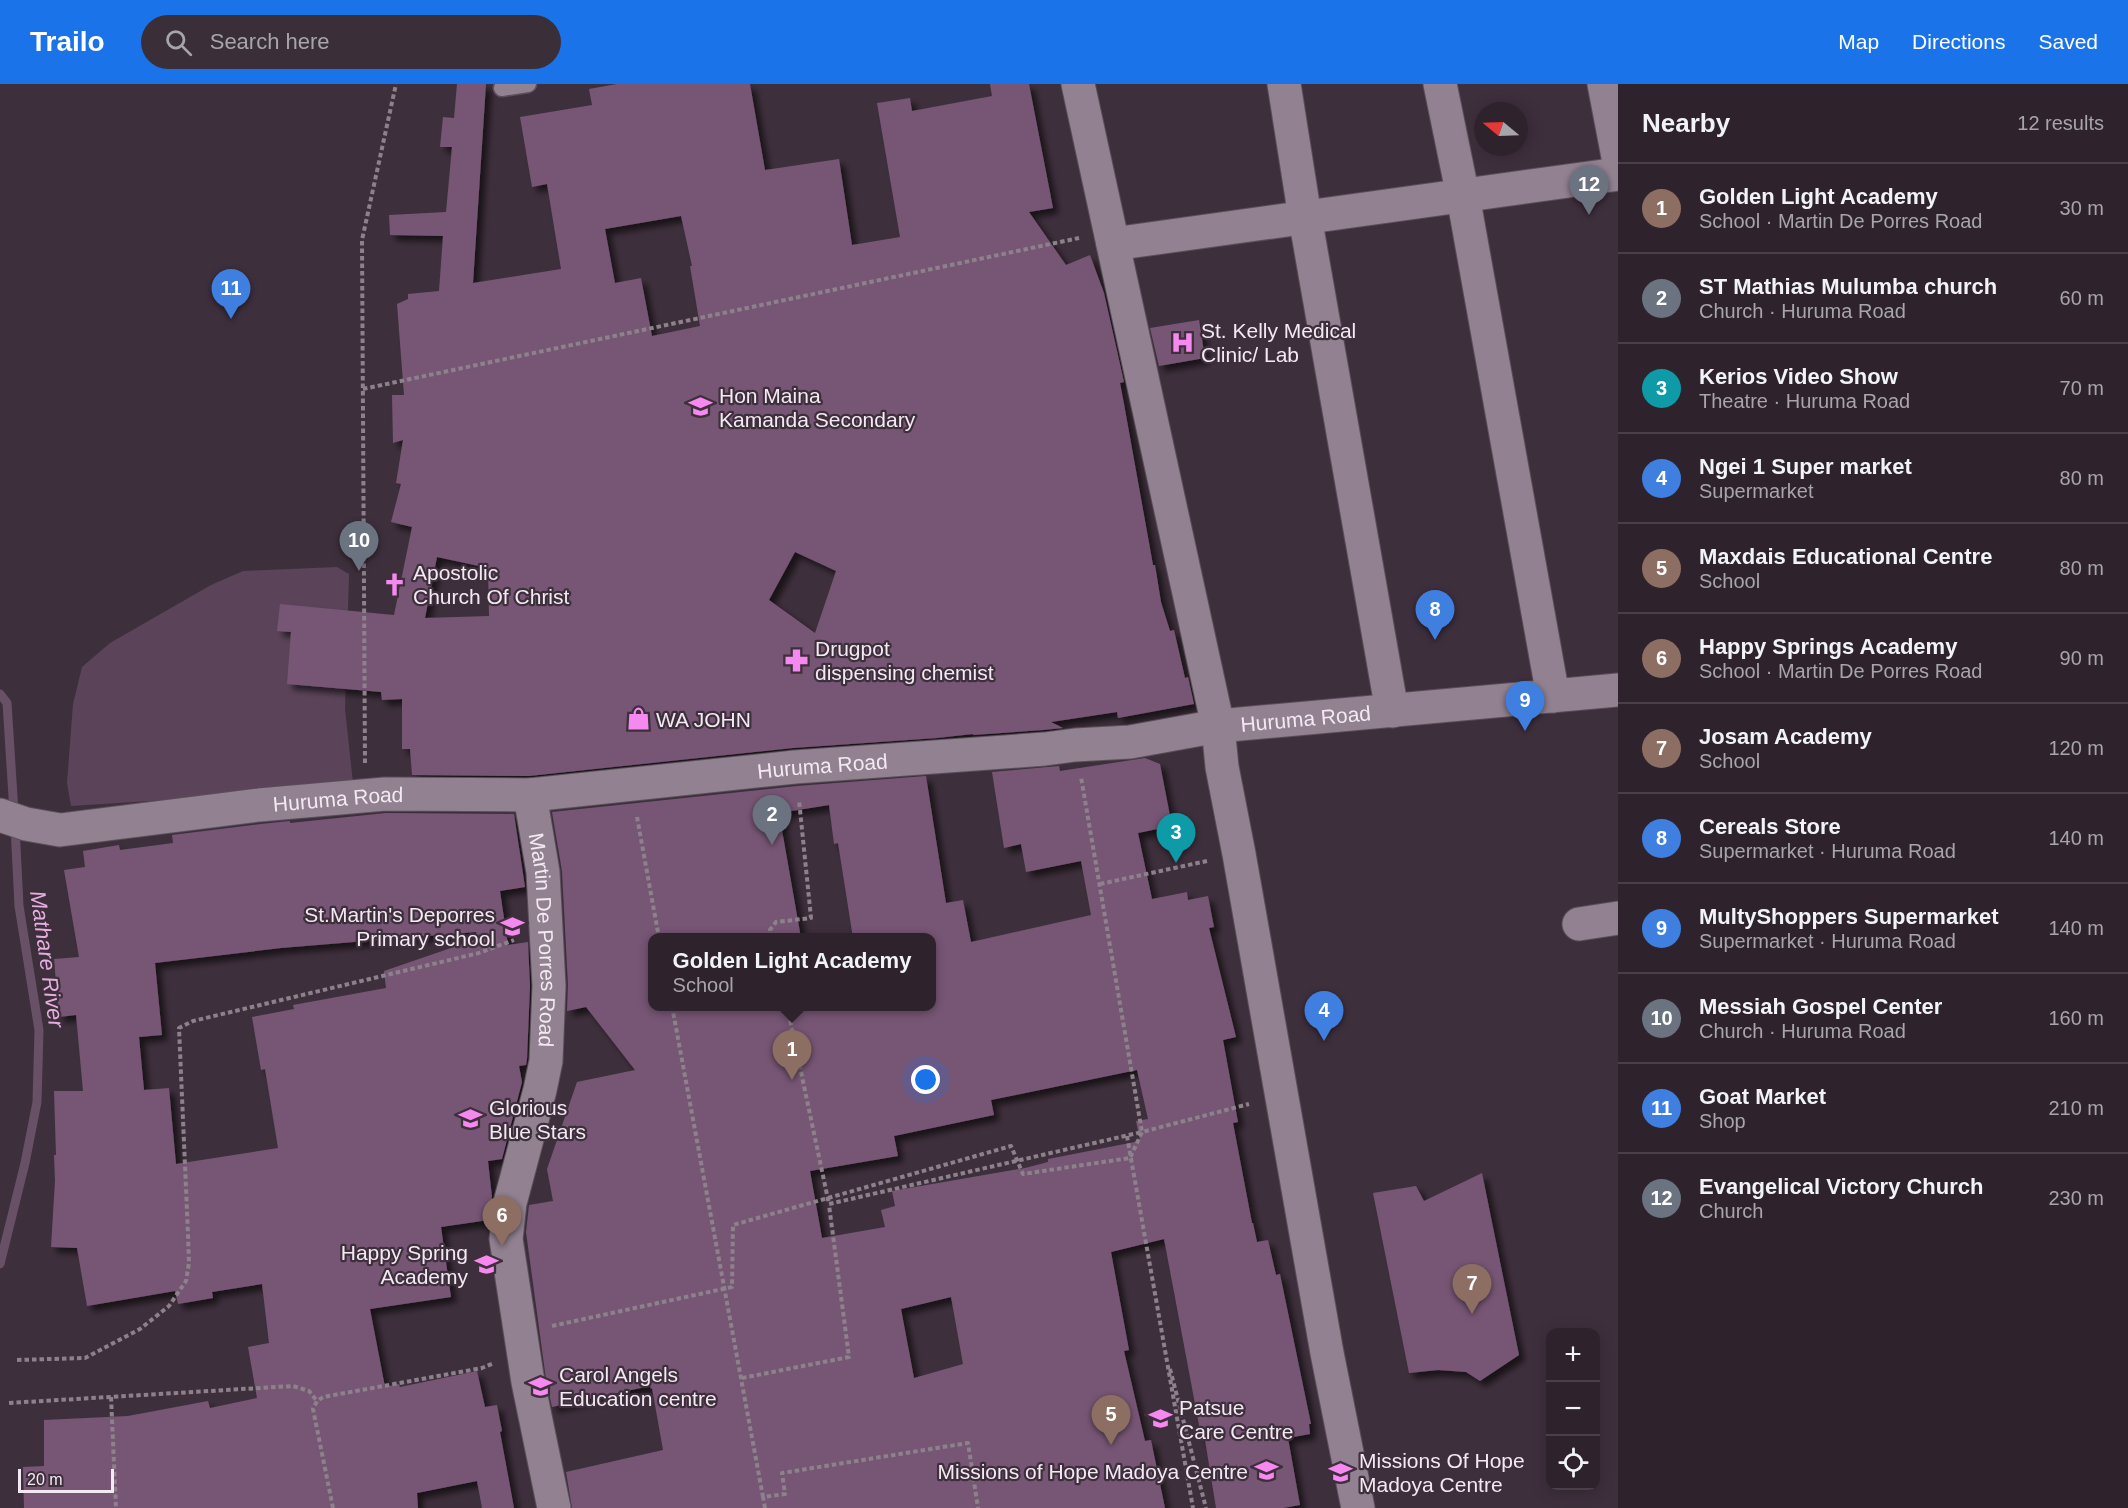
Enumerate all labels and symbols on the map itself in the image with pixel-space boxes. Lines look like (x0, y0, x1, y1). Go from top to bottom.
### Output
north arrow (1474, 102, 1528, 156)
pin: 12 (1570, 166, 1608, 215)
pin: 11 (212, 270, 250, 319)
place label: St. Kelly Medical Clinic/ Lab (1201, 319, 1356, 366)
hospital icon: St. Kelly Medical Clinic/ Lab (1170, 329, 1196, 355)
place label: Hon Maina Kamanda Secondary (719, 384, 916, 431)
school or university icon: Hon Maina Kamanda Secondary (688, 394, 714, 420)
pin: 10 (340, 522, 378, 571)
place label: Apostolic Church Of Christ (413, 561, 570, 608)
church icon: Apostolic Church Of Christ (382, 571, 408, 597)
pin: 8 (1416, 590, 1454, 640)
place label: Drugpot dispensing chemist (815, 637, 994, 684)
pharmacy icon: Drugpot dispensing chemist (784, 647, 810, 673)
pin: 9 (1506, 682, 1544, 731)
street label: Huruma Road (1239, 701, 1372, 735)
shop icon: WA JOHN (625, 706, 651, 732)
place label: WA JOHN (656, 708, 751, 731)
street label: Huruma Road (756, 749, 888, 782)
street label: Huruma Road (272, 782, 403, 815)
pin: 2 (752, 796, 792, 845)
pin: 3 (1156, 814, 1196, 863)
street label: Martin De Porres Road (525, 831, 561, 1048)
water label: Mathare River (25, 889, 69, 1031)
place label: St.Martin's Deporres Primary school (304, 903, 495, 950)
school or university icon: St.Martin's Deporres Primary school (500, 913, 526, 939)
pin: 4 (1304, 992, 1344, 1041)
pin: 1 (772, 1030, 812, 1080)
your location (911, 1065, 940, 1094)
place label: Glorious Blue Stars (489, 1096, 586, 1143)
school or university icon: Glorious Blue Stars (458, 1106, 484, 1132)
pin: 6 (482, 1196, 522, 1246)
place label: Happy Spring Academy (341, 1241, 468, 1288)
school or university icon: Happy Spring Academy (473, 1251, 499, 1277)
pin: 7 (1452, 1264, 1492, 1314)
place label: Carol Angels Education centre (559, 1363, 717, 1410)
school or university icon: Carol Angels Education centre (528, 1373, 554, 1399)
pin: 5 (1092, 1396, 1130, 1445)
place label: Patsue Care Centre (1179, 1396, 1293, 1443)
school or university icon: Patsue Care Centre (1148, 1406, 1174, 1432)
place label: Missions Of Hope Madoya Centre (1359, 1449, 1525, 1496)
school or university icon: Missions of Hope Madoya Centre (1253, 1458, 1279, 1484)
school or university icon: Missions Of Hope Madoya Centre (1328, 1459, 1354, 1485)
place label: Missions of Hope Madoya Centre (938, 1460, 1248, 1483)
scale bar (18, 1466, 114, 1494)

